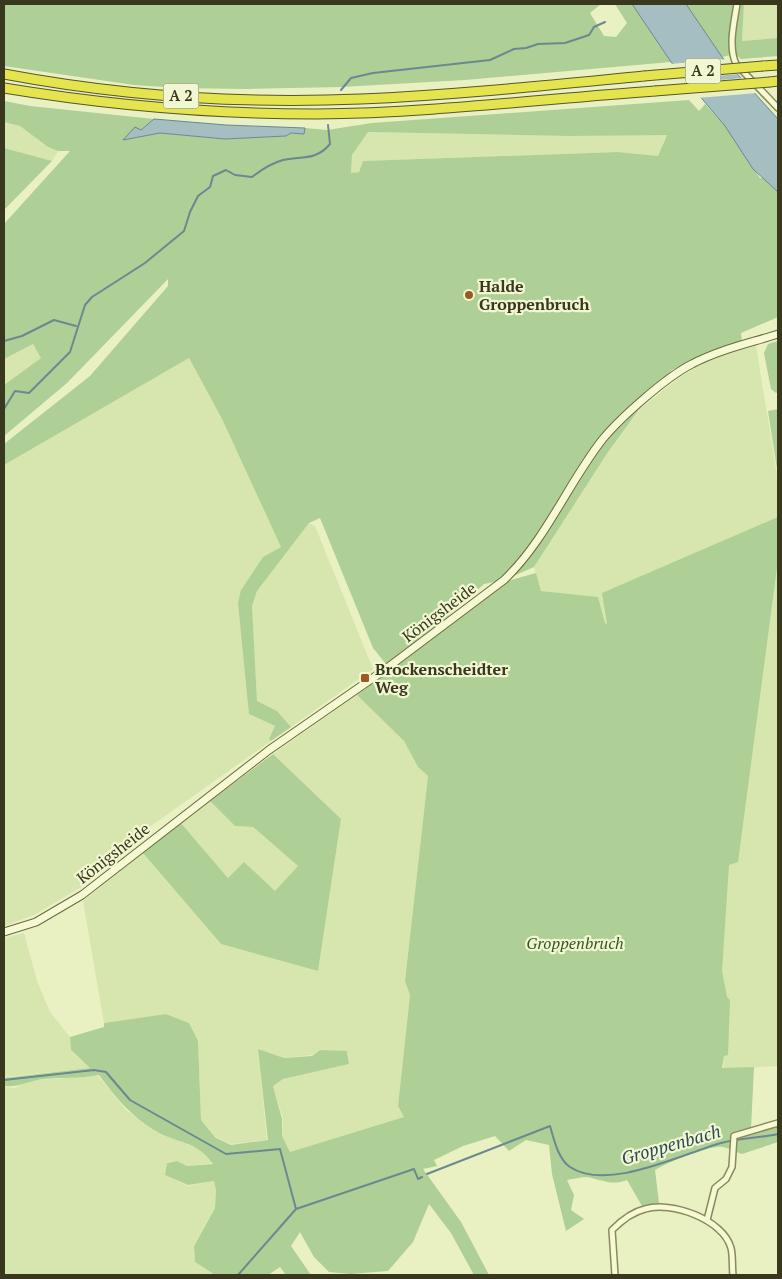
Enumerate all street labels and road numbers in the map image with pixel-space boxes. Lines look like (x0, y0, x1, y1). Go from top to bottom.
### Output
road number: A 2 (686, 58, 720, 84)
road number: A 2 (164, 84, 198, 108)
street label: Königsheide (398, 577, 480, 647)
street label: Königsheide (72, 817, 154, 889)

